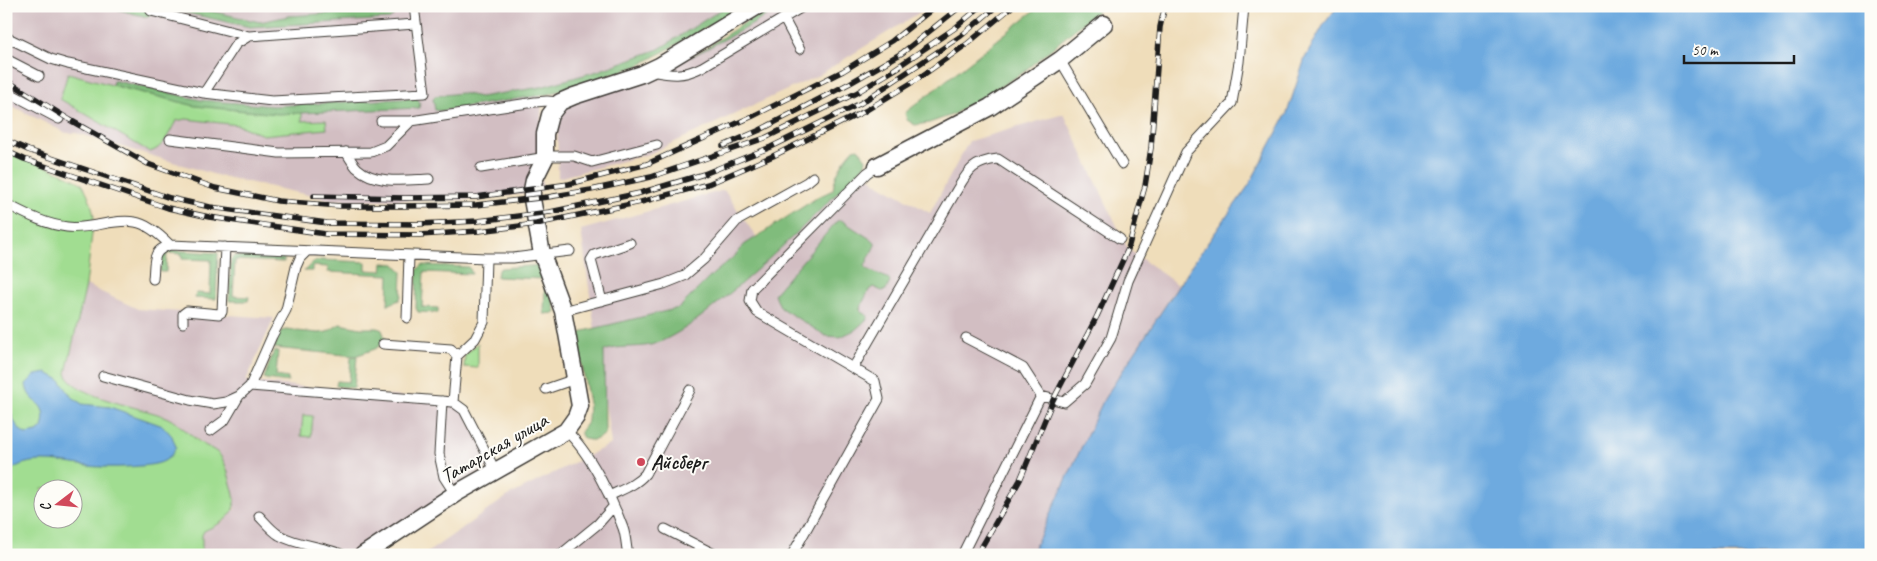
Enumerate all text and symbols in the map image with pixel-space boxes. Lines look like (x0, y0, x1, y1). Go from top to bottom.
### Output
scale bar (1684, 32, 1794, 64)
text: 50 m (1692, 41, 1719, 60)
street label: Татарская улица (436, 406, 554, 489)
place label: Айсберг (651, 449, 709, 475)
marker: Айсберг (635, 456, 647, 468)
north arrow (32, 478, 82, 528)
text: С (36, 500, 55, 513)

